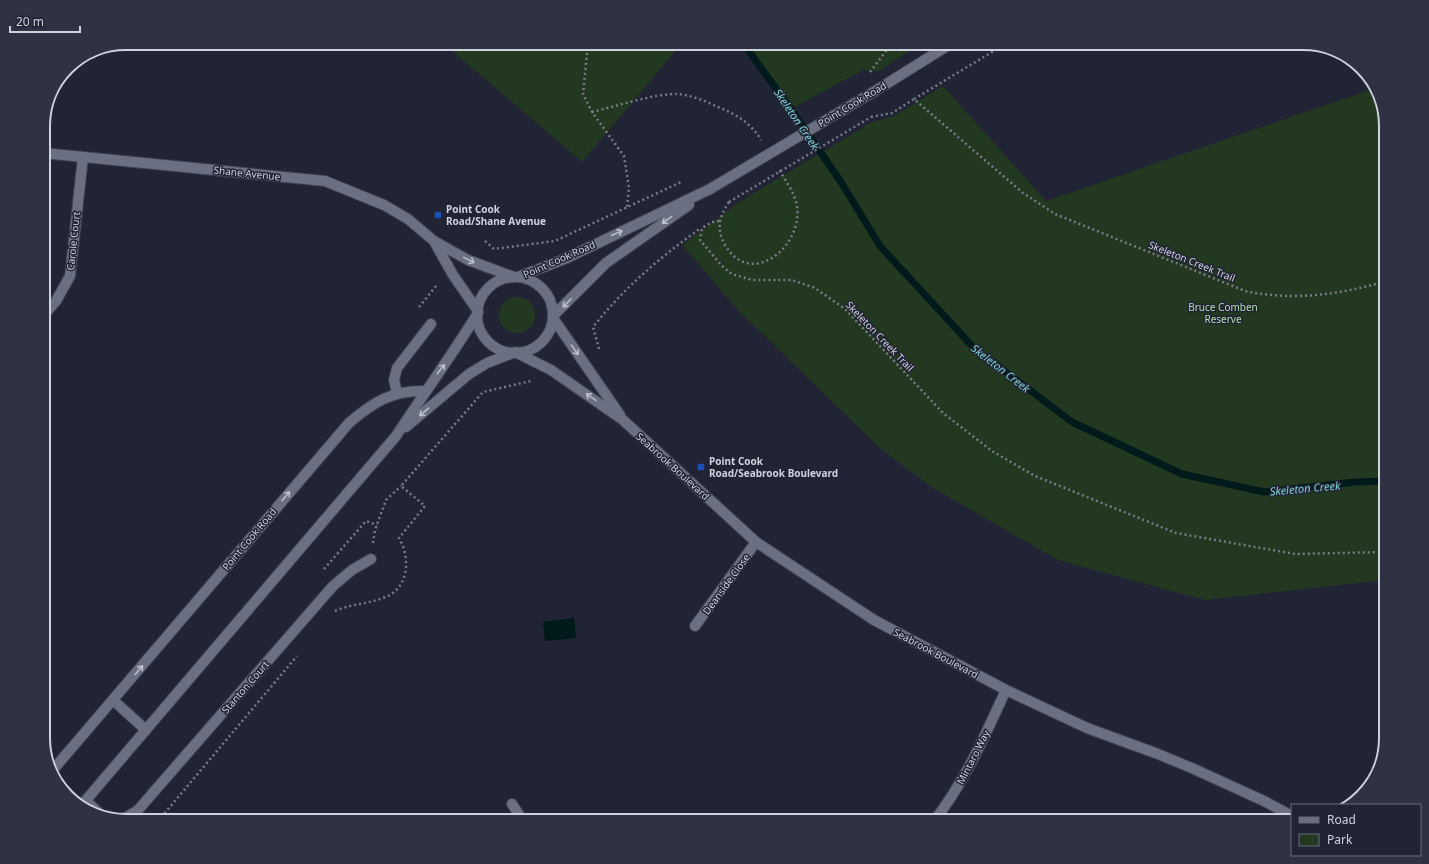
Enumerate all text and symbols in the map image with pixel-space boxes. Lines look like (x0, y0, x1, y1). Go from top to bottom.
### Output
scale bar (10, 8, 80, 34)
text: 20 m (16, 13, 44, 30)
street label: Point Cook Road (815, 78, 889, 130)
water label: Skeleton Creek (771, 85, 823, 153)
street label: Shane Avenue (213, 163, 281, 183)
place label: Point Cook Road/Shane Avenue (446, 202, 546, 228)
marker: Point Cook Road/Shane Avenue (433, 210, 443, 220)
street label: Carole Court (63, 211, 83, 271)
one-way arrow (661, 216, 672, 224)
one-way arrow (611, 229, 623, 236)
street label: Point Cook Road (521, 237, 597, 281)
street label: Skeleton Creek Trail (1147, 237, 1237, 285)
one-way arrow (462, 257, 474, 264)
one-way arrow (562, 298, 572, 308)
street label: Skeleton Creek Trail (843, 298, 917, 374)
park label: Bruce Comben Reserve (1188, 300, 1258, 326)
water label: Skeleton Creek (969, 340, 1034, 396)
one-way arrow (571, 344, 579, 355)
one-way arrow (437, 364, 445, 375)
one-way arrow (585, 393, 597, 401)
one-way arrow (419, 407, 429, 416)
street label: Seabrook Boulevard (633, 429, 713, 503)
place label: Point Cook Road/Seabrook Boulevard (709, 454, 838, 480)
marker: Point Cook Road/Seabrook Boulevard (696, 462, 706, 472)
water label: Skeleton Creek (1269, 477, 1341, 499)
one-way arrow (281, 492, 290, 502)
street label: Point Cook Road (219, 505, 279, 573)
street label: Deanside Close (699, 551, 753, 617)
street label: Seabrook Boulevard (891, 625, 981, 681)
street label: Stanton Court (218, 657, 272, 716)
one-way arrow (134, 665, 143, 675)
street label: Mintaro Way (953, 727, 993, 787)
legend (1291, 804, 1421, 856)
text: Road (1327, 811, 1356, 828)
text: Park (1327, 831, 1353, 848)

